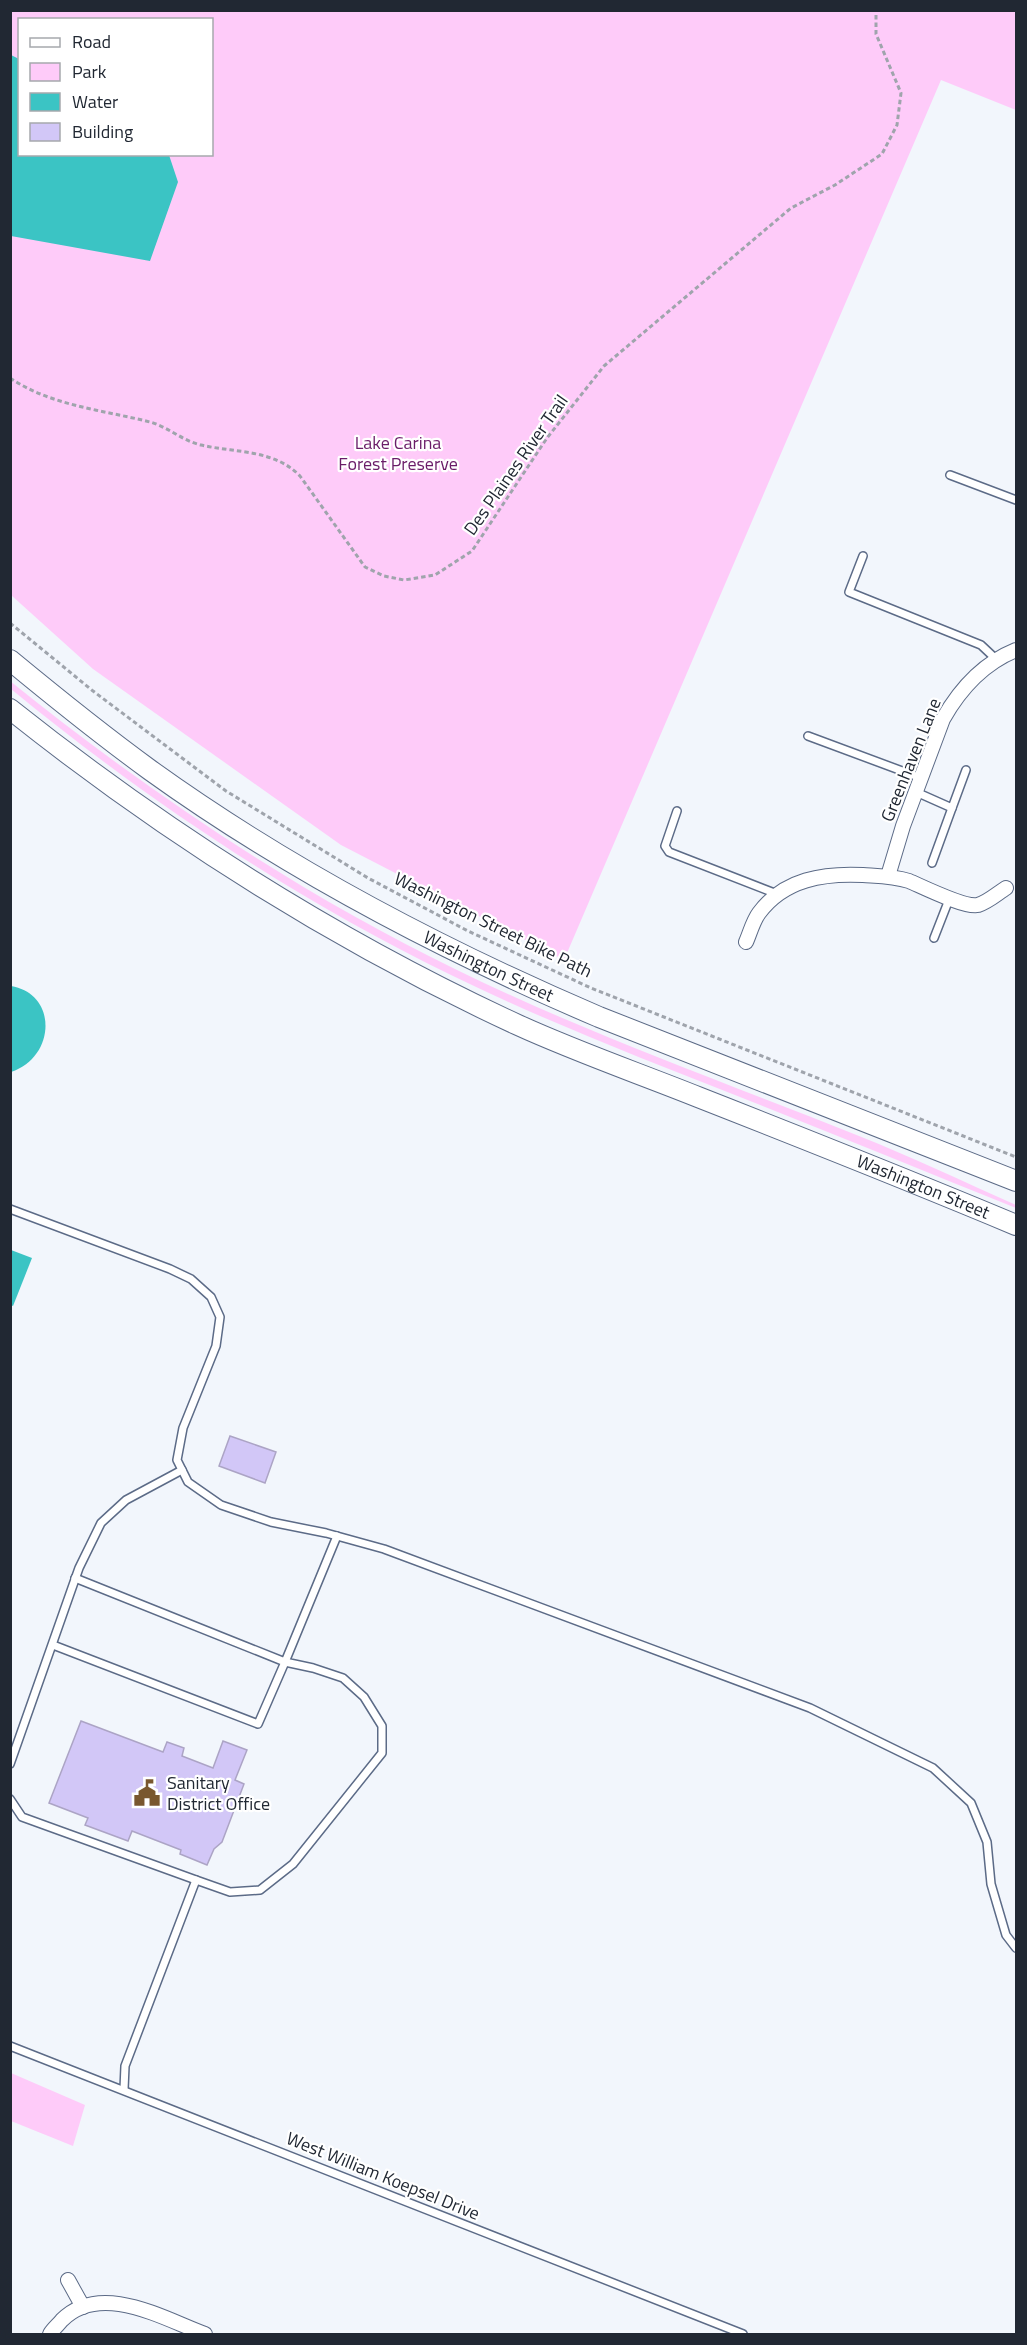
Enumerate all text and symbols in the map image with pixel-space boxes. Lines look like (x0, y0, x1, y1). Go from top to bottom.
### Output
legend (18, 18, 213, 156)
text: Road (72, 28, 111, 55)
text: Park (72, 58, 107, 85)
text: Water (72, 88, 118, 115)
text: Building (72, 118, 133, 145)
street label: Des Plaines River Trail (457, 389, 574, 540)
park label: Lake Carina Forest Preserve (338, 429, 458, 477)
street label: Greenhaven Lane (873, 694, 948, 826)
street label: Washington Street Bike Path (391, 868, 595, 982)
street label: Washington Street (421, 926, 557, 1008)
street label: Washington Street (853, 1147, 995, 1226)
place label: Sanitary District Office (167, 1769, 270, 1817)
public building icon: Sanitary District Office (132, 1778, 162, 1808)
street label: West William Koepsel Drive (282, 2124, 484, 2227)

